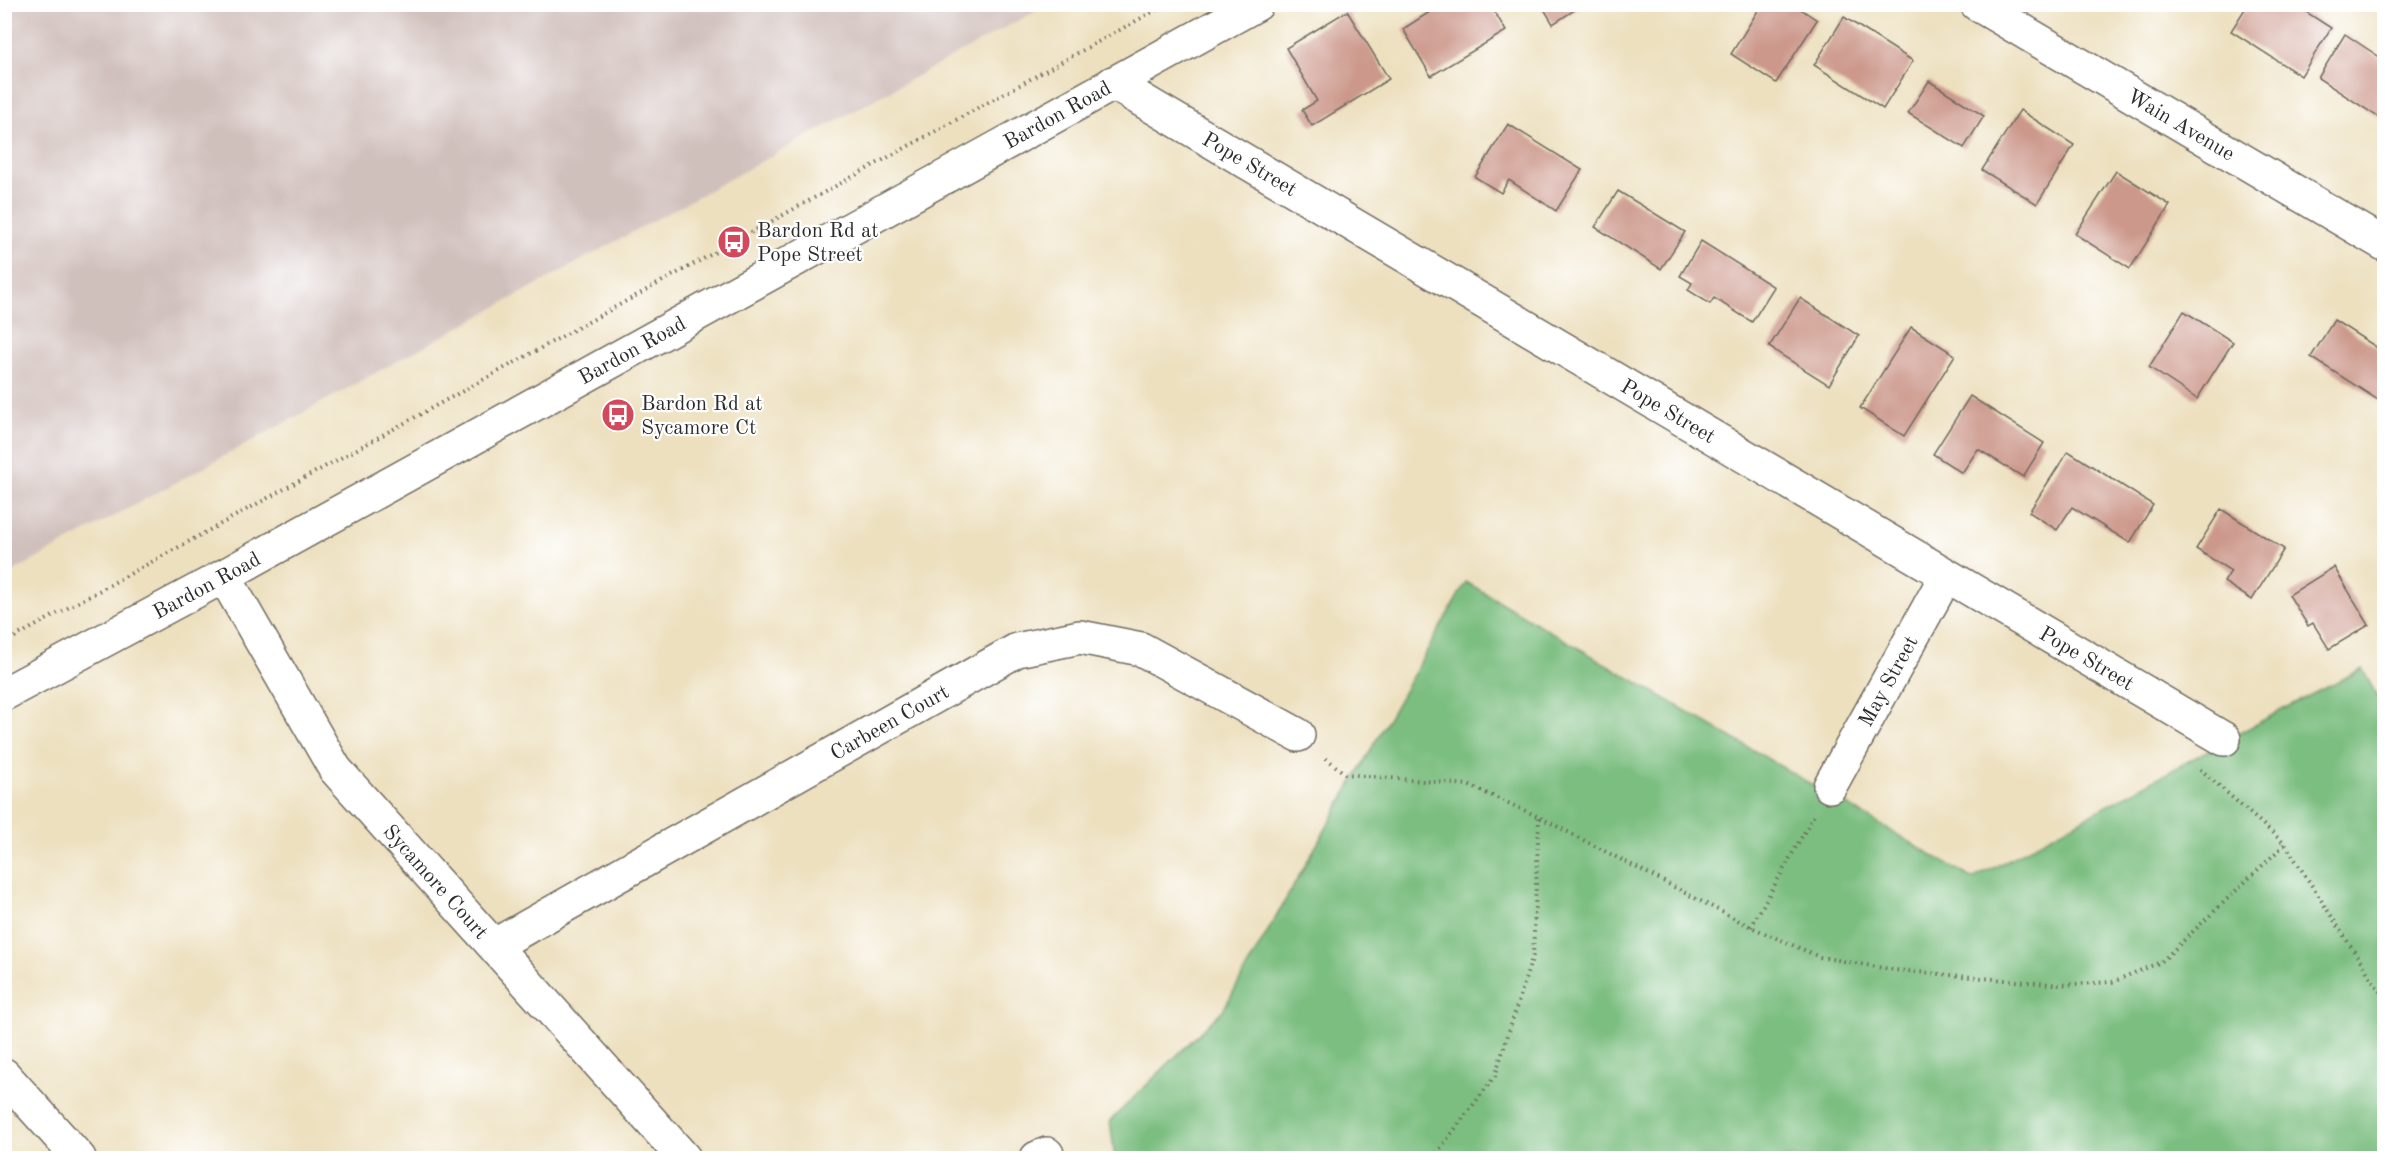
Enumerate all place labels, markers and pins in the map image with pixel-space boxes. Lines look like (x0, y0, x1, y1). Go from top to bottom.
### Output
place label: Bardon Rd at Pope Street (757, 221, 879, 266)
bus stop icon: Bardon Rd at Pope Street (716, 224, 752, 260)
place label: Bardon Rd at Sycamore Ct (641, 394, 763, 439)
bus stop icon: Bardon Rd at Sycamore Ct (600, 397, 636, 433)

